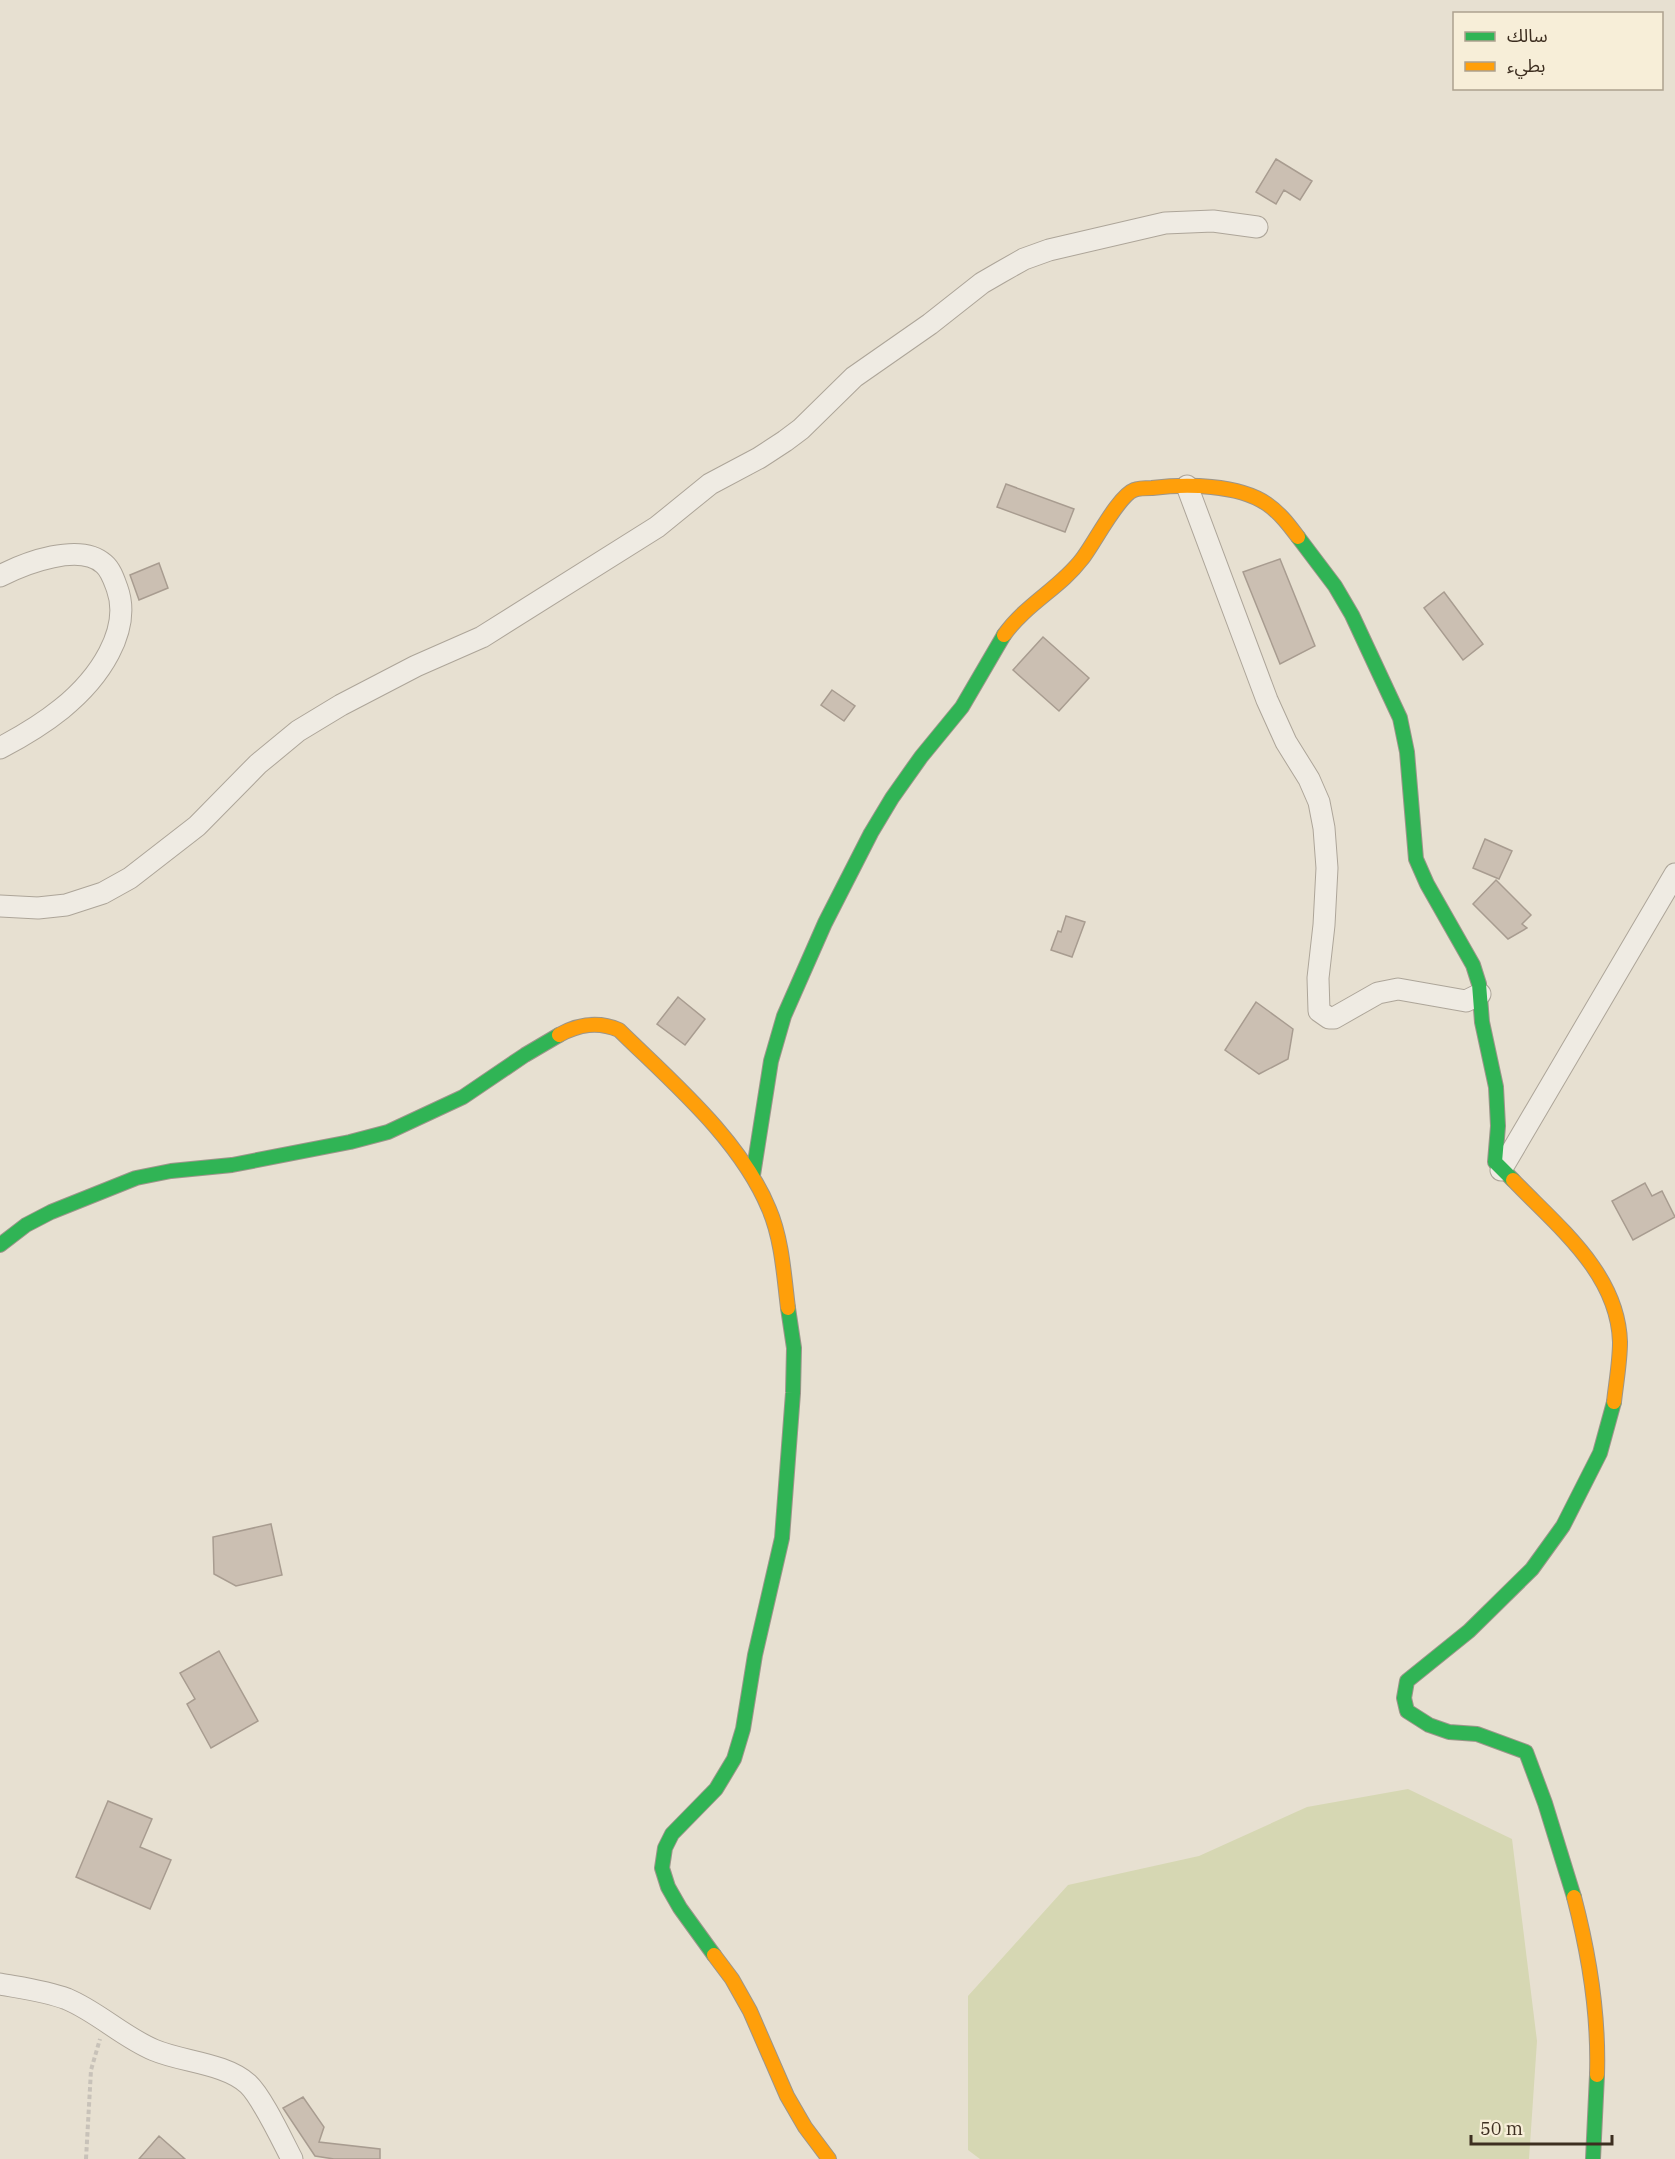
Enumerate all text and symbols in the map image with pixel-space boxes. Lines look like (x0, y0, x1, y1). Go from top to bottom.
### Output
legend (1453, 12, 1663, 90)
text: سالك (1507, 24, 1548, 47)
text: بطيء (1507, 54, 1545, 79)
scale bar (1471, 2108, 1612, 2146)
text: 50 m (1480, 2117, 1523, 2140)

